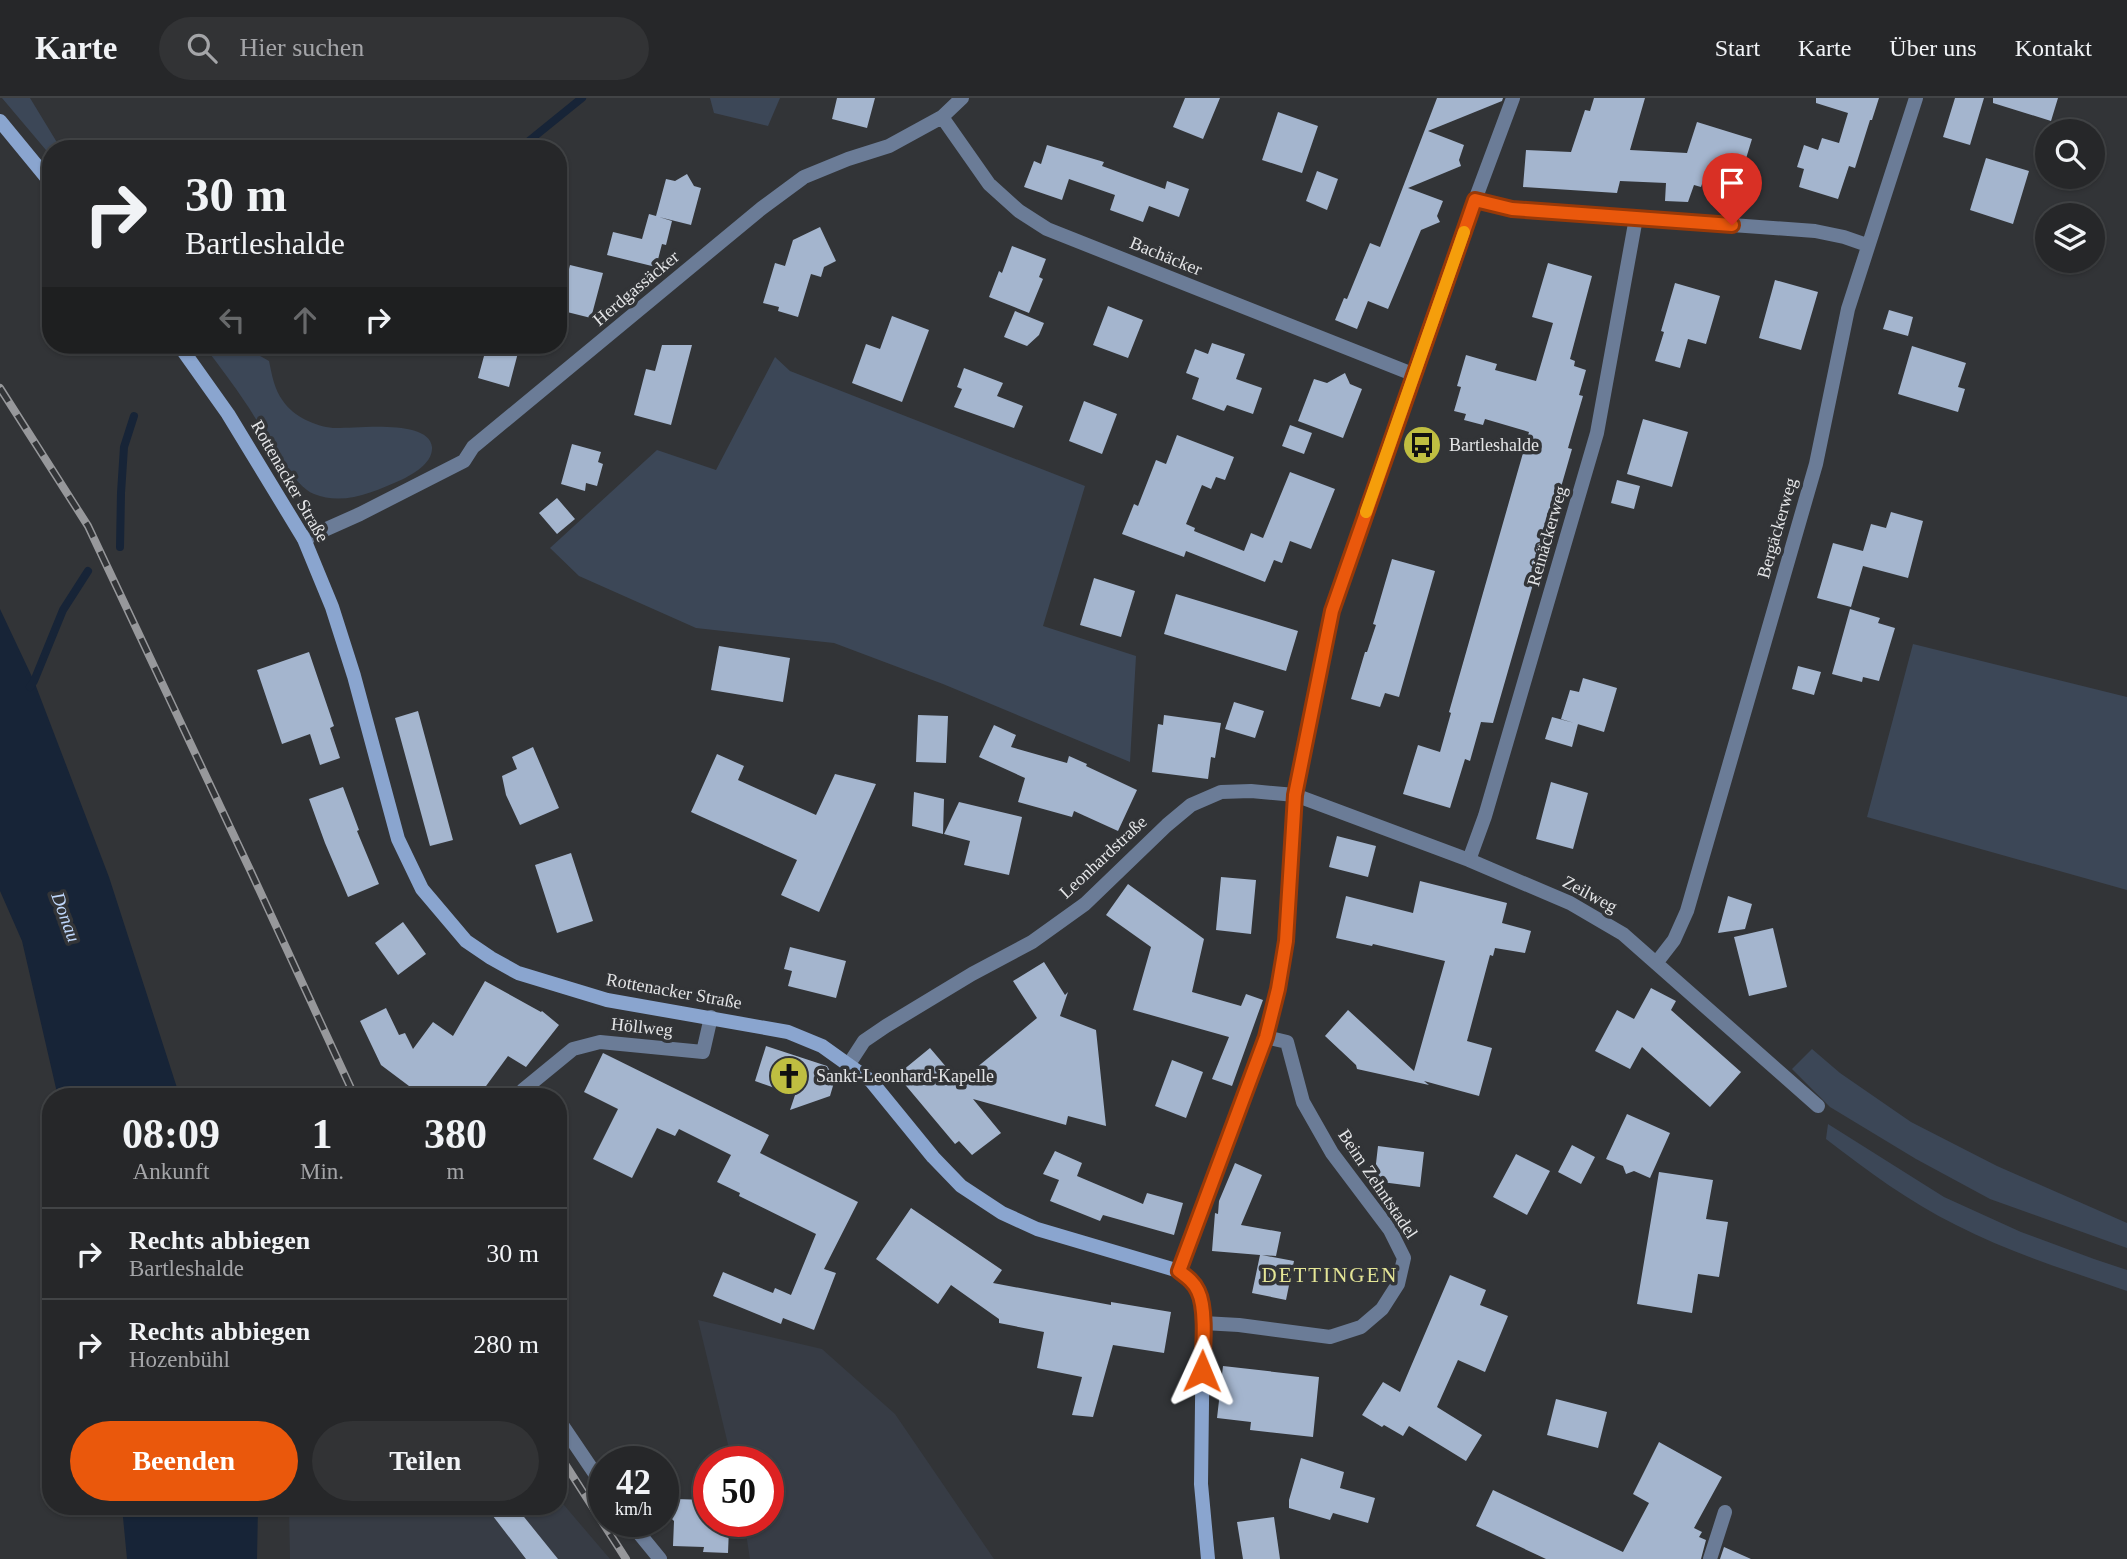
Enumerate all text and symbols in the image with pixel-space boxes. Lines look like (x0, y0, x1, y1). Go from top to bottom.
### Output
search box (159, 17, 649, 80)
icon: search (183, 29, 221, 67)
text: Karte (35, 30, 117, 66)
text: Hier suchen (239, 33, 364, 62)
text: Start (1715, 35, 1760, 61)
text: Karte (1798, 35, 1851, 61)
text: Über uns (1889, 35, 1977, 61)
text: Kontakt (2015, 35, 2092, 61)
map controls (2035, 119, 2105, 273)
button: search (2035, 119, 2105, 189)
pin (1702, 153, 1762, 225)
icon: arrive (1713, 164, 1751, 202)
text: 30 m (185, 167, 287, 222)
icon: right (70, 168, 161, 259)
button: layers (2035, 203, 2105, 273)
text: Bartleshalde (185, 225, 345, 261)
street label: Bachäcker (1127, 233, 1205, 279)
street label: Herdgassäcker (589, 246, 683, 330)
icon: left (213, 301, 251, 339)
icon: ahead (286, 301, 324, 339)
icon: right (359, 301, 397, 339)
street label: Rottenacker Straße (247, 416, 333, 546)
bus stop icon: Bartleshalde (1401, 424, 1443, 466)
place label: Bartleshalde (1449, 435, 1539, 455)
street label: Bergäckerweg (1753, 475, 1801, 581)
street label: Reinäckerweg (1523, 484, 1571, 588)
street label: Leonhardstraße (1055, 812, 1151, 902)
street label: Zeilweg (1559, 871, 1621, 917)
water label: Donau (47, 888, 85, 945)
street label: Rottenacker Straße (605, 969, 743, 1013)
street label: Höllweg (610, 1014, 674, 1040)
church icon: Sankt-Leonhard-Kapelle (768, 1055, 810, 1097)
place label: Sankt-Leonhard-Kapelle (816, 1066, 994, 1086)
text: 08:09 (122, 1111, 220, 1157)
text: 1 (311, 1111, 332, 1157)
text: 380 (424, 1111, 487, 1157)
street label: Beim Zehntstadel (1334, 1126, 1422, 1242)
text: Ankunft (133, 1159, 209, 1184)
text: Min. (300, 1159, 344, 1184)
text: m (447, 1159, 464, 1184)
text: Rechts abbiegen (129, 1226, 310, 1255)
icon: right (70, 1235, 108, 1273)
text: 30 m (486, 1239, 539, 1268)
text: Bartleshalde (129, 1256, 244, 1281)
district label: DETTINGEN (1262, 1263, 1398, 1287)
text: Rechts abbiegen (129, 1317, 310, 1346)
icon: right (70, 1326, 108, 1364)
text: 280 m (473, 1330, 539, 1359)
position arrow (1165, 1334, 1239, 1408)
text: Hozenbühl (129, 1347, 230, 1372)
button: Beenden (70, 1421, 298, 1501)
button: Teilen (312, 1421, 539, 1501)
speed limit sign: 50 (693, 1446, 784, 1537)
text: 42 (616, 1463, 651, 1502)
text: km/h (615, 1499, 652, 1519)

